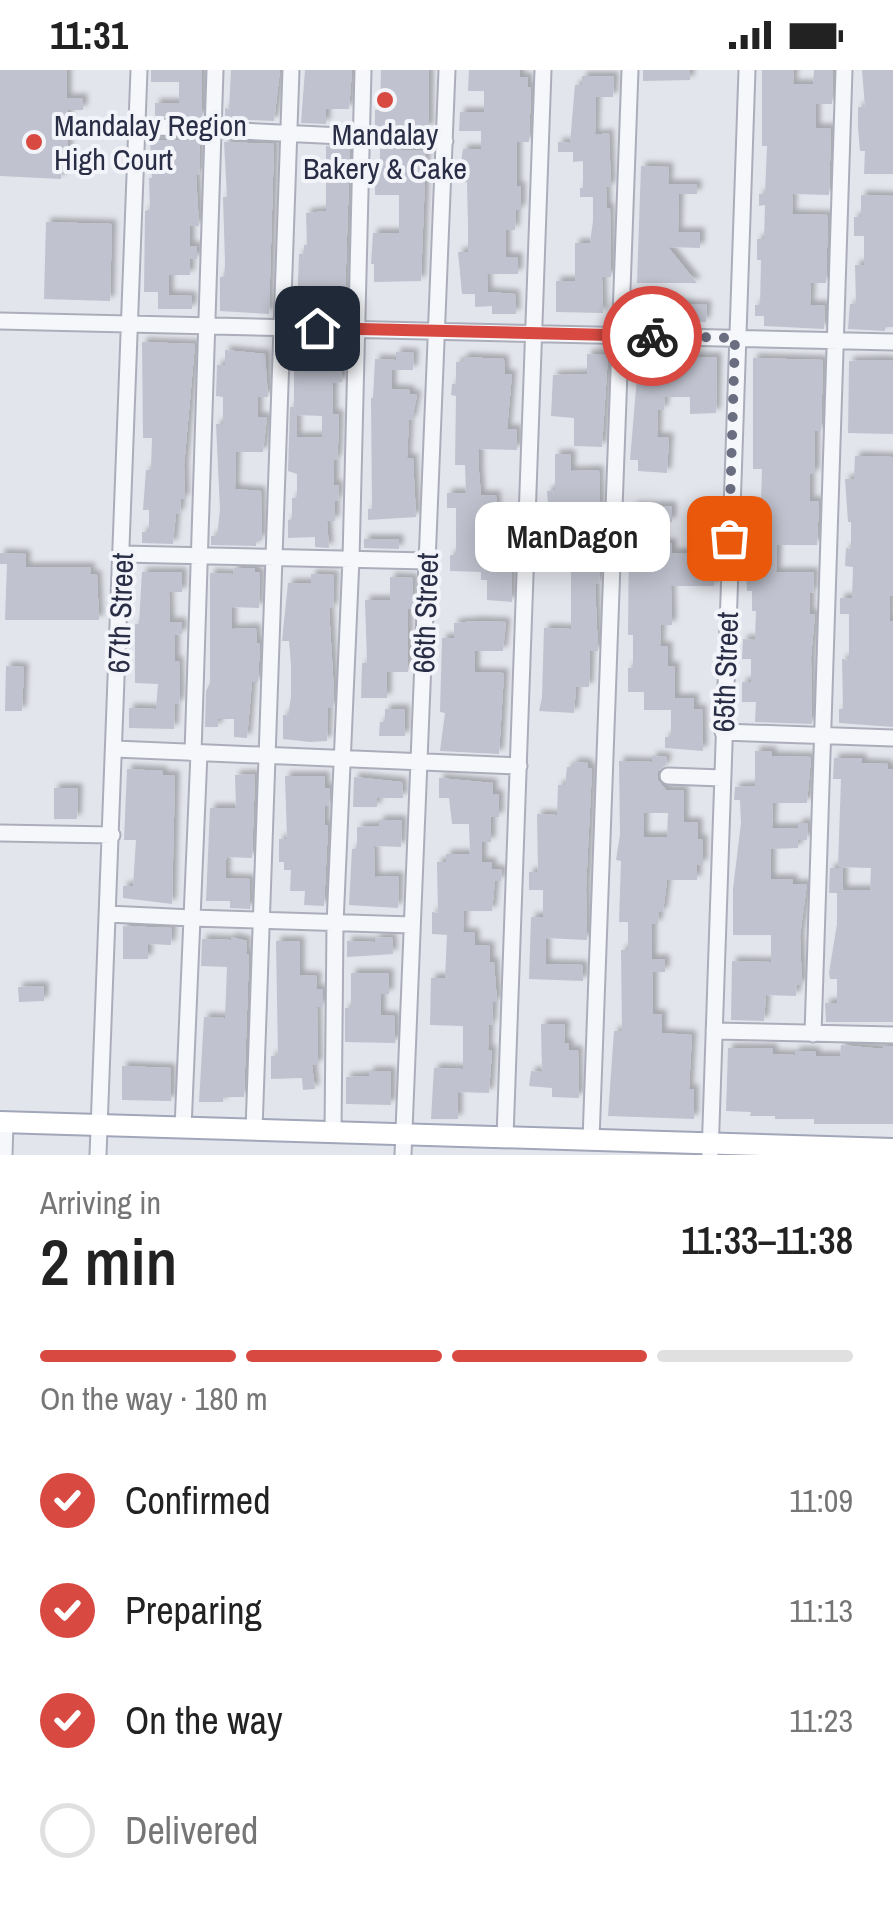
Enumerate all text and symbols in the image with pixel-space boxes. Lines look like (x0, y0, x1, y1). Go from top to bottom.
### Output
text: 11:31 (50, 10, 128, 61)
marker: Mandalay Bakery & Cake (374, 89, 396, 111)
place label: Mandalay Region High Court (54, 105, 247, 179)
place label: Mandalay Bakery & Cake (303, 114, 467, 188)
marker: Mandalay Region High Court (23, 131, 45, 153)
pin (275, 286, 360, 371)
courier (602, 286, 702, 386)
icon: home (290, 301, 345, 356)
icon: bike (625, 309, 680, 364)
pin (687, 496, 772, 581)
callout: ManDagon (474, 503, 669, 573)
icon: bag (702, 511, 757, 566)
text: ManDagon (506, 515, 639, 558)
street label: 67th Street (98, 552, 142, 674)
street label: 66th Street (403, 552, 447, 674)
street label: 65th Street (703, 611, 747, 733)
text: Arriving in (40, 1181, 161, 1224)
text: 11:33–11:38 (681, 1215, 853, 1266)
text: 2 min (40, 1218, 177, 1305)
text: On the way · 180 m (40, 1377, 268, 1420)
icon: check (40, 1473, 95, 1528)
text: Confirmed (125, 1475, 270, 1526)
text: 11:09 (789, 1479, 853, 1522)
icon: check (40, 1583, 95, 1638)
text: Preparing (125, 1585, 262, 1636)
text: 11:13 (789, 1589, 853, 1632)
icon: check (40, 1693, 95, 1748)
text: On the way (125, 1695, 283, 1746)
text: 11:23 (789, 1699, 853, 1742)
text: Delivered (125, 1805, 258, 1856)

